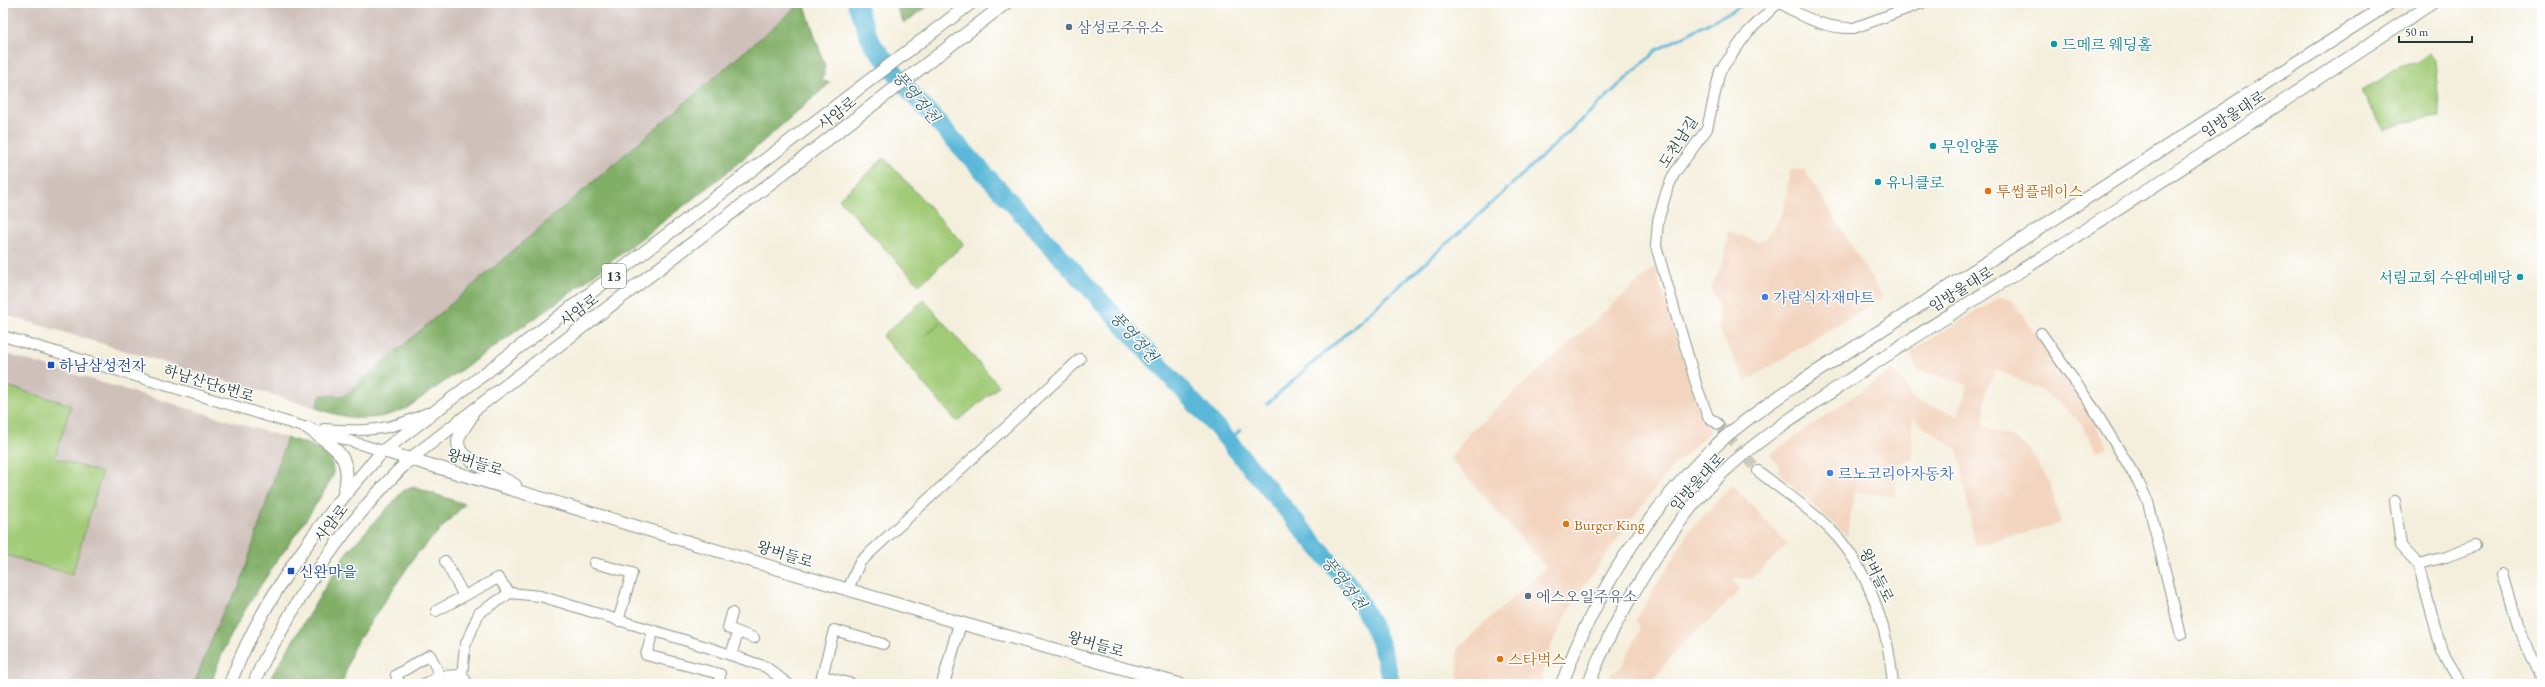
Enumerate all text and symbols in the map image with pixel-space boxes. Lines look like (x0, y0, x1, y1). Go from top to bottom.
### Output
place label: 삼성로주유소 (1077, 18, 1164, 37)
scale bar (2399, 18, 2472, 44)
marker: 삼성로주유소 (1064, 22, 1074, 32)
text: 50 m (2405, 24, 2429, 40)
place label: 드메르 웨딩홀 (2062, 35, 2152, 54)
marker: 드메르 웨딩홀 (2049, 39, 2059, 49)
water label: 풍영정천 (888, 67, 945, 129)
street label: 임방울대로 (2197, 86, 2269, 142)
street label: 사암로 (814, 92, 860, 134)
street label: 도천남길 (1654, 113, 1702, 171)
place label: 무인양품 (1941, 137, 1999, 156)
marker: 무인양품 (1928, 141, 1938, 151)
place label: 유니클로 (1886, 173, 1944, 192)
marker: 유니클로 (1873, 177, 1883, 187)
place label: 투썸플레이스 (1996, 182, 2083, 201)
marker: 투썸플레이스 (1983, 186, 1993, 196)
street label: 임방울대로 (1925, 261, 1997, 316)
road number: 13 (602, 264, 626, 288)
place label: 서림교회 수완예배당 (2379, 268, 2512, 287)
marker: 서림교회 수완예배당 (2515, 272, 2525, 282)
place label: 가람식자재마트 (1773, 288, 1875, 307)
street label: 사암로 (556, 289, 602, 331)
marker: 가람식자재마트 (1760, 292, 1770, 302)
water label: 풍영정천 (1106, 307, 1164, 368)
place label: 하남삼성전자 (59, 356, 146, 375)
marker: 하남삼성전자 (46, 360, 56, 370)
street label: 하남산단6번로 (161, 360, 257, 406)
street label: 왕버들로 (445, 444, 506, 480)
street label: 임방울대로 (1666, 448, 1729, 515)
place label: 르노코리아자동차 (1838, 464, 1954, 483)
marker: 르노코리아자동차 (1825, 468, 1835, 478)
street label: 사암로 (310, 500, 352, 546)
place label: Burger King (1574, 515, 1645, 534)
marker: Burger King (1561, 519, 1571, 529)
street label: 왕버들로 (755, 536, 816, 572)
street label: 왕버들로 (1856, 545, 1898, 606)
water label: 풍영정천 (1317, 552, 1372, 615)
place label: 신완마을 (299, 562, 357, 581)
marker: 신완마을 (286, 566, 296, 576)
place label: 에스오일주유소 (1536, 587, 1638, 606)
marker: 에스오일주유소 (1523, 591, 1533, 601)
street label: 왕버들로 (1066, 627, 1127, 661)
place label: 스타벅스 (1508, 650, 1566, 669)
marker: 스타벅스 (1495, 654, 1505, 664)

